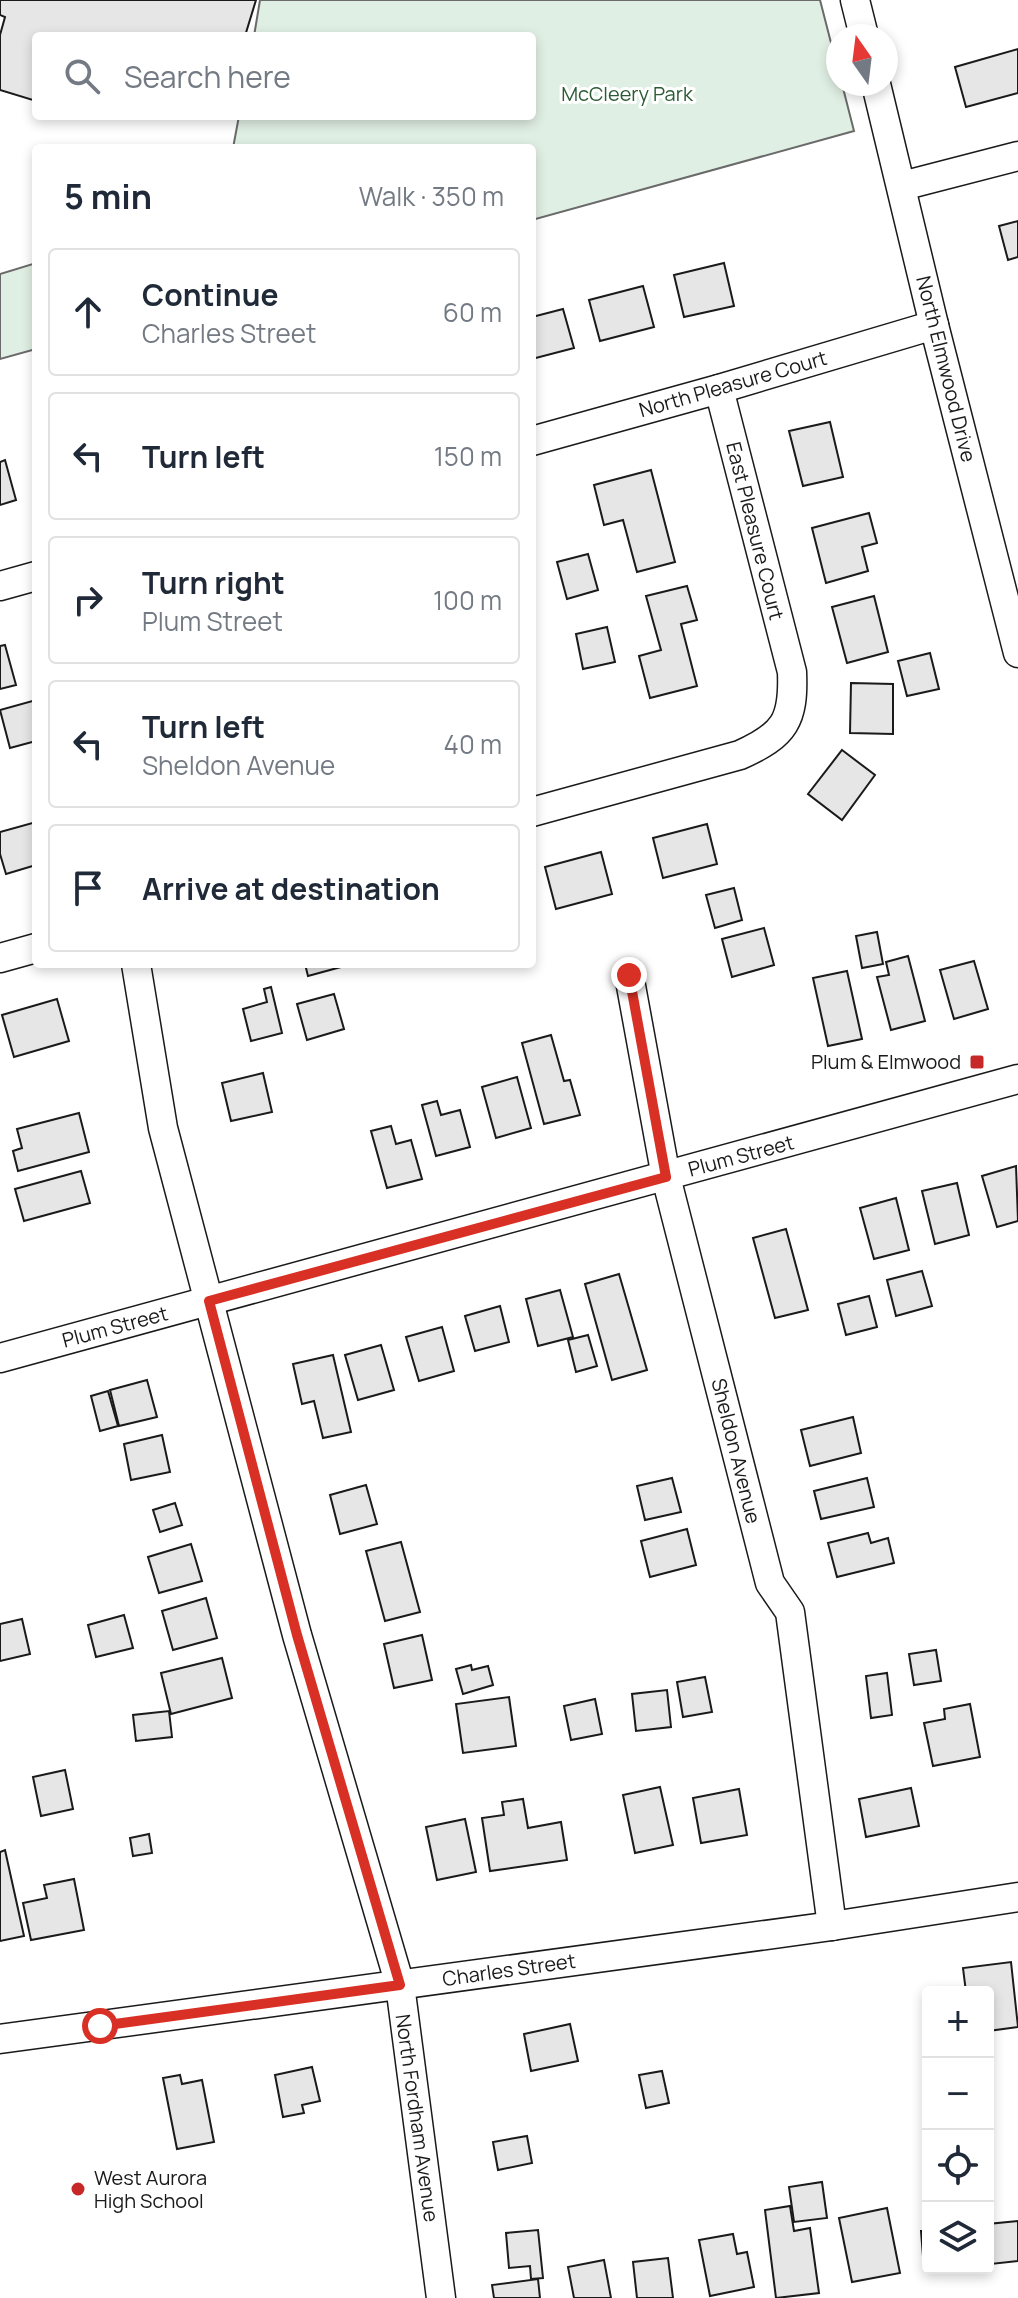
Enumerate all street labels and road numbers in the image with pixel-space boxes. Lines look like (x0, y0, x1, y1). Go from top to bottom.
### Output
street label: North Elmwood Drive (910, 273, 983, 465)
street label: North Pleasure Court (636, 344, 830, 423)
street label: East Pleasure Court (720, 439, 791, 623)
street label: Plum Street (685, 1128, 797, 1183)
street label: Plum Street (59, 1299, 171, 1354)
street label: Sheldon Avenue (705, 1376, 768, 1526)
street label: Charles Street (441, 1947, 577, 1992)
street label: North Fordham Avenue (390, 2012, 445, 2224)

